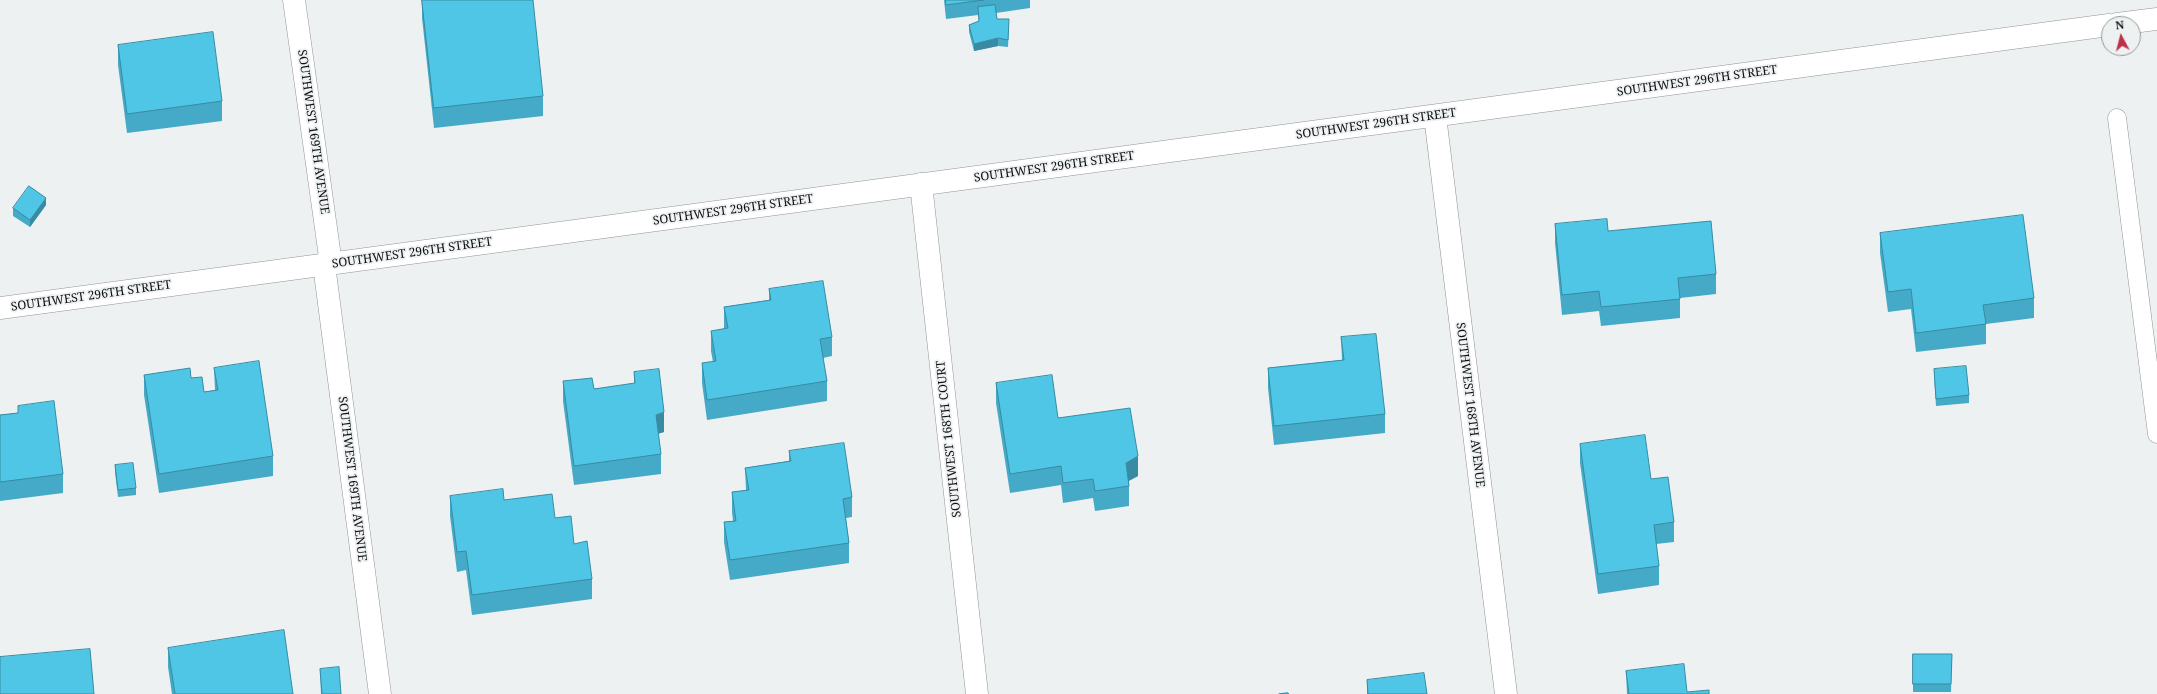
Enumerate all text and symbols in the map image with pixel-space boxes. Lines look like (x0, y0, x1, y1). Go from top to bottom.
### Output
north arrow (2101, 16, 2141, 56)
text: N (2114, 17, 2125, 33)
street label: SOUTHWEST 169TH AVENUE (294, 49, 332, 215)
street label: SOUTHWEST 296TH STREET (1616, 63, 1778, 99)
street label: SOUTHWEST 296TH STREET (1295, 106, 1457, 142)
street label: SOUTHWEST 296TH STREET (973, 149, 1135, 185)
street label: SOUTHWEST 296TH STREET (652, 192, 814, 228)
street label: SOUTHWEST 296TH STREET (331, 235, 493, 271)
street label: SOUTHWEST 296TH STREET (10, 278, 172, 314)
street label: SOUTHWEST 168TH AVENUE (1453, 322, 1487, 488)
street label: SOUTHWEST 168TH COURT (934, 360, 964, 518)
street label: SOUTHWEST 169TH AVENUE (335, 396, 369, 562)

